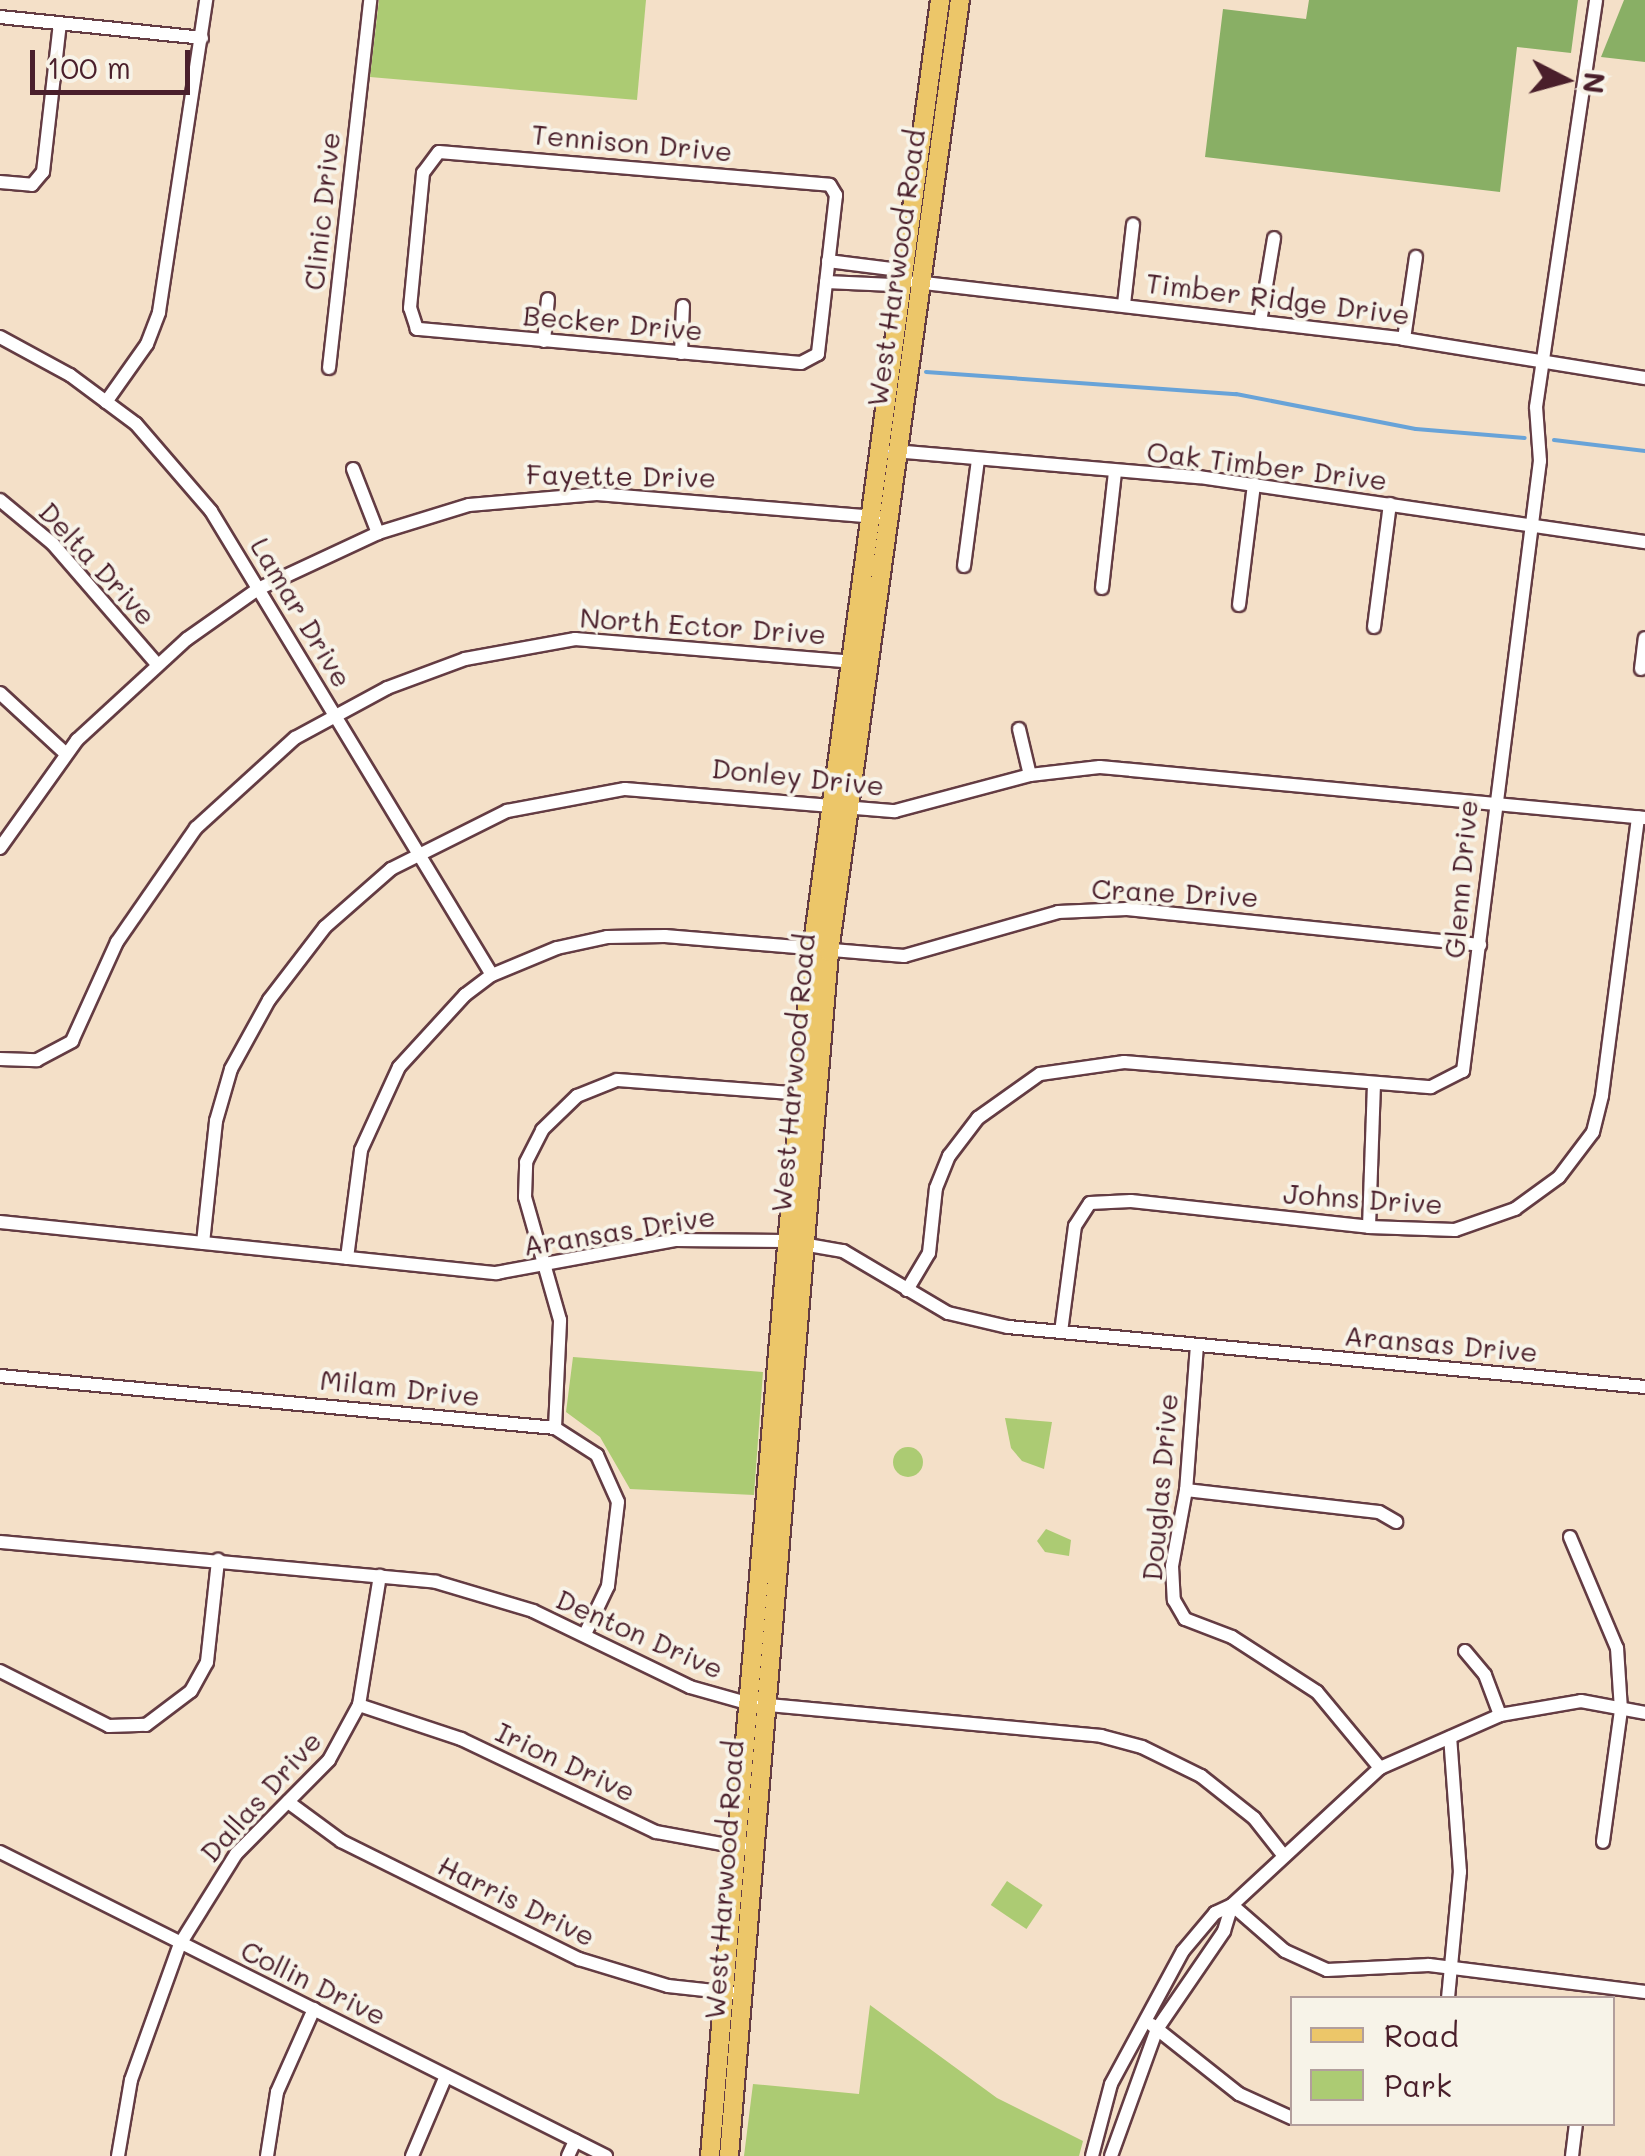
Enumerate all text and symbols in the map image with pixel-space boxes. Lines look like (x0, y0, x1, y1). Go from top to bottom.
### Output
scale bar (35, 30, 195, 92)
north arrow (1515, 30, 1615, 130)
text: 100 m (47, 47, 131, 87)
text: N (1576, 71, 1614, 96)
street label: Tennison Drive (530, 116, 734, 168)
street label: West Harwood Road (859, 127, 931, 409)
street label: Clinic Drive (296, 130, 346, 292)
street label: Timber Ridge Drive (1144, 265, 1412, 331)
street label: Becker Drive (522, 297, 704, 347)
street label: Oak Timber Drive (1145, 434, 1389, 496)
street label: Fayette Drive (526, 457, 716, 493)
street label: Delta Drive (32, 494, 164, 632)
street label: Lamar Drive (244, 531, 360, 693)
street label: North Ector Drive (579, 600, 827, 650)
street label: Donley Drive (710, 750, 886, 802)
street label: Glenn Drive (1436, 798, 1484, 960)
street label: Crane Drive (1091, 871, 1259, 913)
street label: West Harwood Road (763, 932, 821, 1214)
street label: Johns Drive (1282, 1176, 1444, 1220)
street label: Aransas Drive (521, 1198, 717, 1262)
street label: Aransas Drive (1343, 1318, 1539, 1368)
street label: Milam Drive (318, 1362, 482, 1412)
street label: Douglas Drive (1134, 1392, 1184, 1582)
street label: Denton Drive (551, 1581, 729, 1685)
street label: Irion Drive (491, 1714, 641, 1808)
street label: Dallas Drive (192, 1724, 328, 1868)
street label: West Harwood Road (696, 1739, 750, 2021)
street label: Harris Drive (433, 1847, 601, 1953)
street label: Collin Drive (236, 1932, 392, 2032)
legend (1290, 1996, 1615, 2126)
text: Road (1384, 2015, 1459, 2055)
text: Park (1384, 2065, 1452, 2105)

